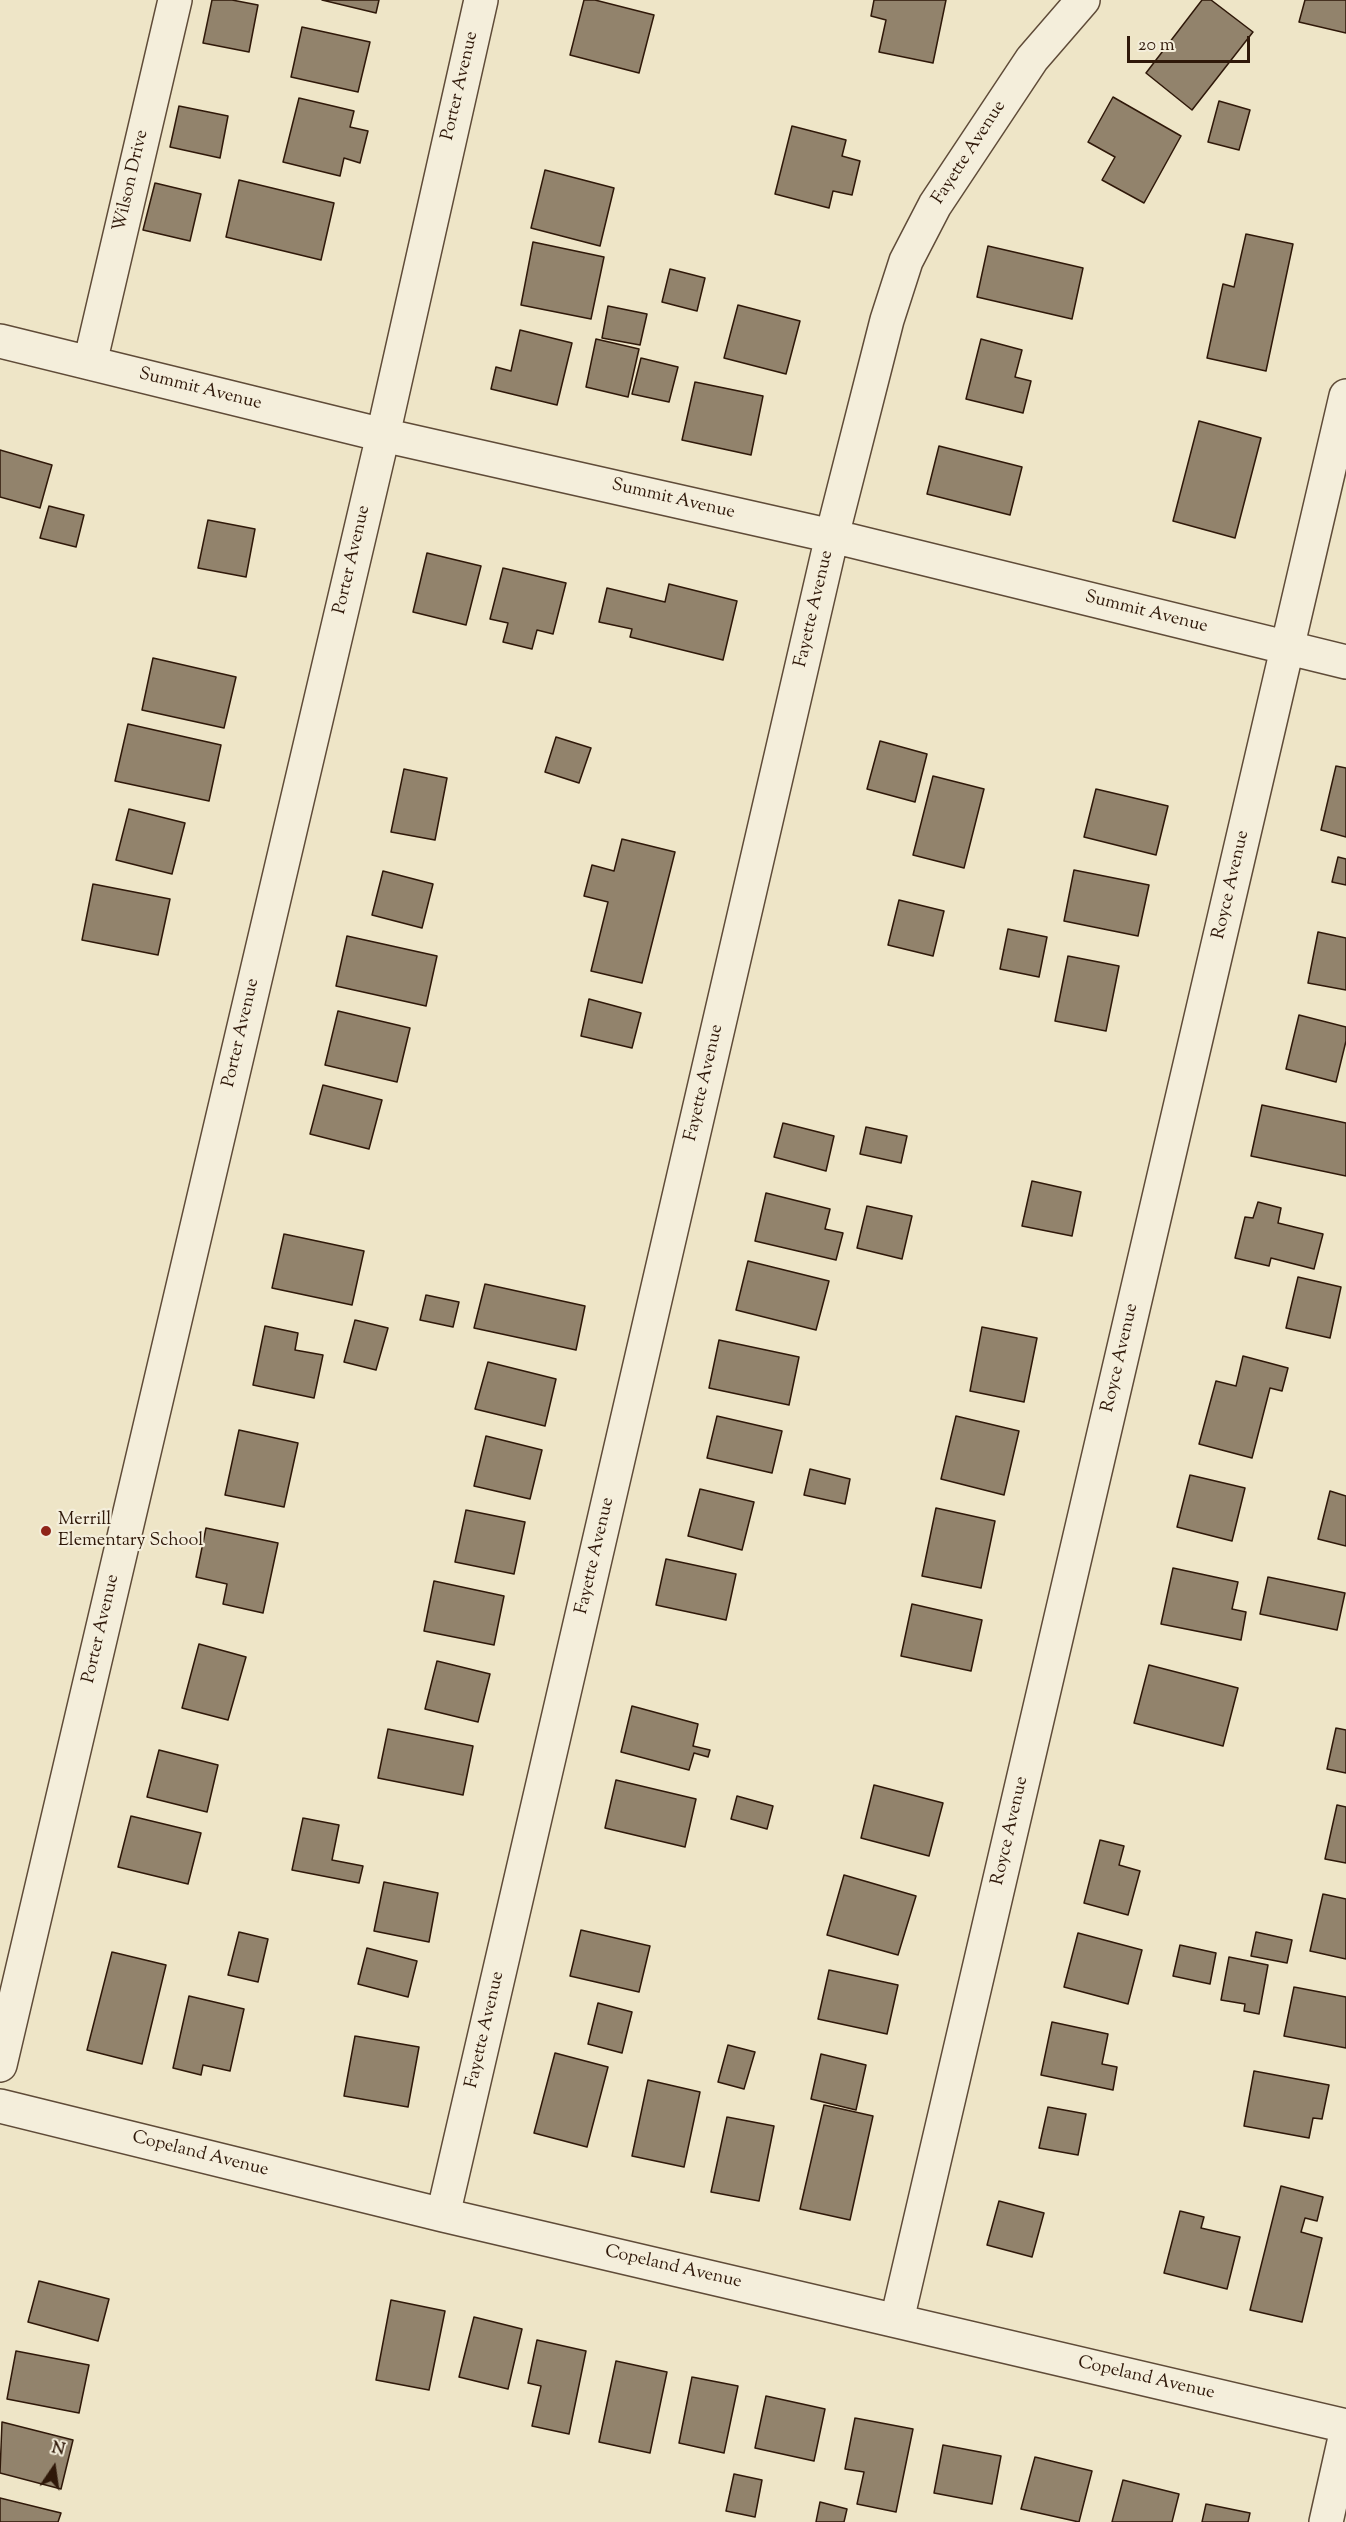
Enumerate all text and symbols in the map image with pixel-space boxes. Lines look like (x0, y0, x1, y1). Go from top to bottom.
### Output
scale bar (1130, 24, 1253, 62)
street label: Porter Avenue (438, 29, 484, 143)
text: 20 m (1138, 33, 1175, 59)
street label: Fayette Avenue (928, 97, 1012, 209)
street label: Wilson Drive (110, 128, 154, 234)
street label: Summit Avenue (136, 364, 264, 416)
street label: Summit Avenue (609, 475, 737, 525)
street label: Porter Avenue (330, 503, 376, 617)
street label: Fayette Avenue (791, 548, 839, 670)
street label: Summit Avenue (1082, 587, 1210, 639)
street label: Royce Avenue (1209, 829, 1255, 941)
street label: Porter Avenue (219, 976, 265, 1090)
street label: Fayette Avenue (681, 1022, 729, 1144)
street label: Royce Avenue (1098, 1302, 1144, 1414)
street label: Fayette Avenue (572, 1495, 620, 1617)
place label: Merrill Elementary School (58, 1510, 203, 1552)
marker: Merrill Elementary School (39, 1524, 53, 1538)
street label: Porter Avenue (79, 1572, 125, 1686)
street label: Royce Avenue (988, 1775, 1034, 1887)
street label: Fayette Avenue (462, 1969, 510, 2091)
street label: Copeland Avenue (130, 2128, 270, 2182)
street label: Copeland Avenue (602, 2242, 744, 2294)
street label: Copeland Avenue (1075, 2353, 1217, 2405)
text: N (49, 2437, 67, 2463)
north arrow (24, 2438, 84, 2498)

